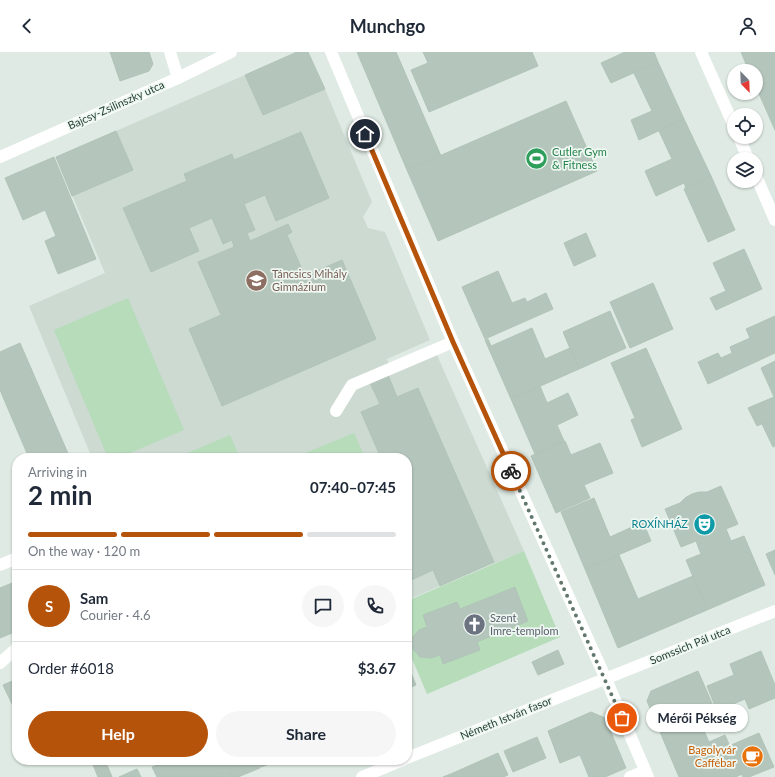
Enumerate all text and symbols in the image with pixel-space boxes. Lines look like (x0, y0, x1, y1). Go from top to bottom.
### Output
icon: back (16, 15, 38, 37)
text: Munchgo (350, 15, 425, 37)
icon: person (737, 15, 759, 37)
north arrow (727, 64, 763, 100)
map controls (727, 64, 763, 188)
street label: Bajcsy-Zsilinszky utca (65, 77, 166, 132)
button: locate (727, 108, 763, 144)
pin (348, 117, 382, 151)
icon: home (354, 123, 376, 145)
sports icon: Cutler Gym & Fitness (523, 145, 549, 171)
place label: Cutler Gym & Fitness (552, 145, 607, 171)
button: layers (727, 152, 763, 188)
school or university icon: Táncsics Mihály Gimnázium (244, 267, 270, 293)
place label: Táncsics Mihály Gimnázium (272, 267, 347, 293)
courier (491, 451, 531, 491)
icon: bike (500, 460, 522, 482)
text: Arriving in (28, 464, 87, 480)
text: 07:40–07:45 (310, 478, 396, 496)
text: 2 min (28, 479, 92, 511)
theatre icon: ROXÍNHÁZ (691, 511, 717, 537)
place label: ROXÍNHÁZ (632, 517, 688, 530)
text: On the way · 120 m (28, 543, 140, 559)
button: chat (302, 585, 344, 627)
button: phone (354, 585, 396, 627)
text: Sam (80, 589, 108, 607)
text: S (45, 597, 53, 615)
text: Courier · 4.6 (80, 607, 151, 623)
church icon: Szent Imre-templom (461, 611, 487, 637)
place label: Szent Imre-templom (490, 611, 559, 637)
street label: Somssich Pál utca (648, 622, 732, 667)
text: Order #6018 (28, 659, 114, 677)
text: $3.67 (358, 659, 396, 677)
street label: Németh István fasor (458, 693, 554, 742)
pin (605, 701, 639, 735)
callout: Mérői Pékség (646, 704, 748, 732)
icon: bag (611, 707, 633, 729)
text: Mérői Pékség (658, 710, 736, 726)
button: Help (28, 711, 208, 757)
button: Share (216, 711, 396, 757)
place label: Bagolyvár Caffébar (688, 743, 736, 769)
cafe icon: Bagolyvár Caffébar (739, 743, 765, 769)

